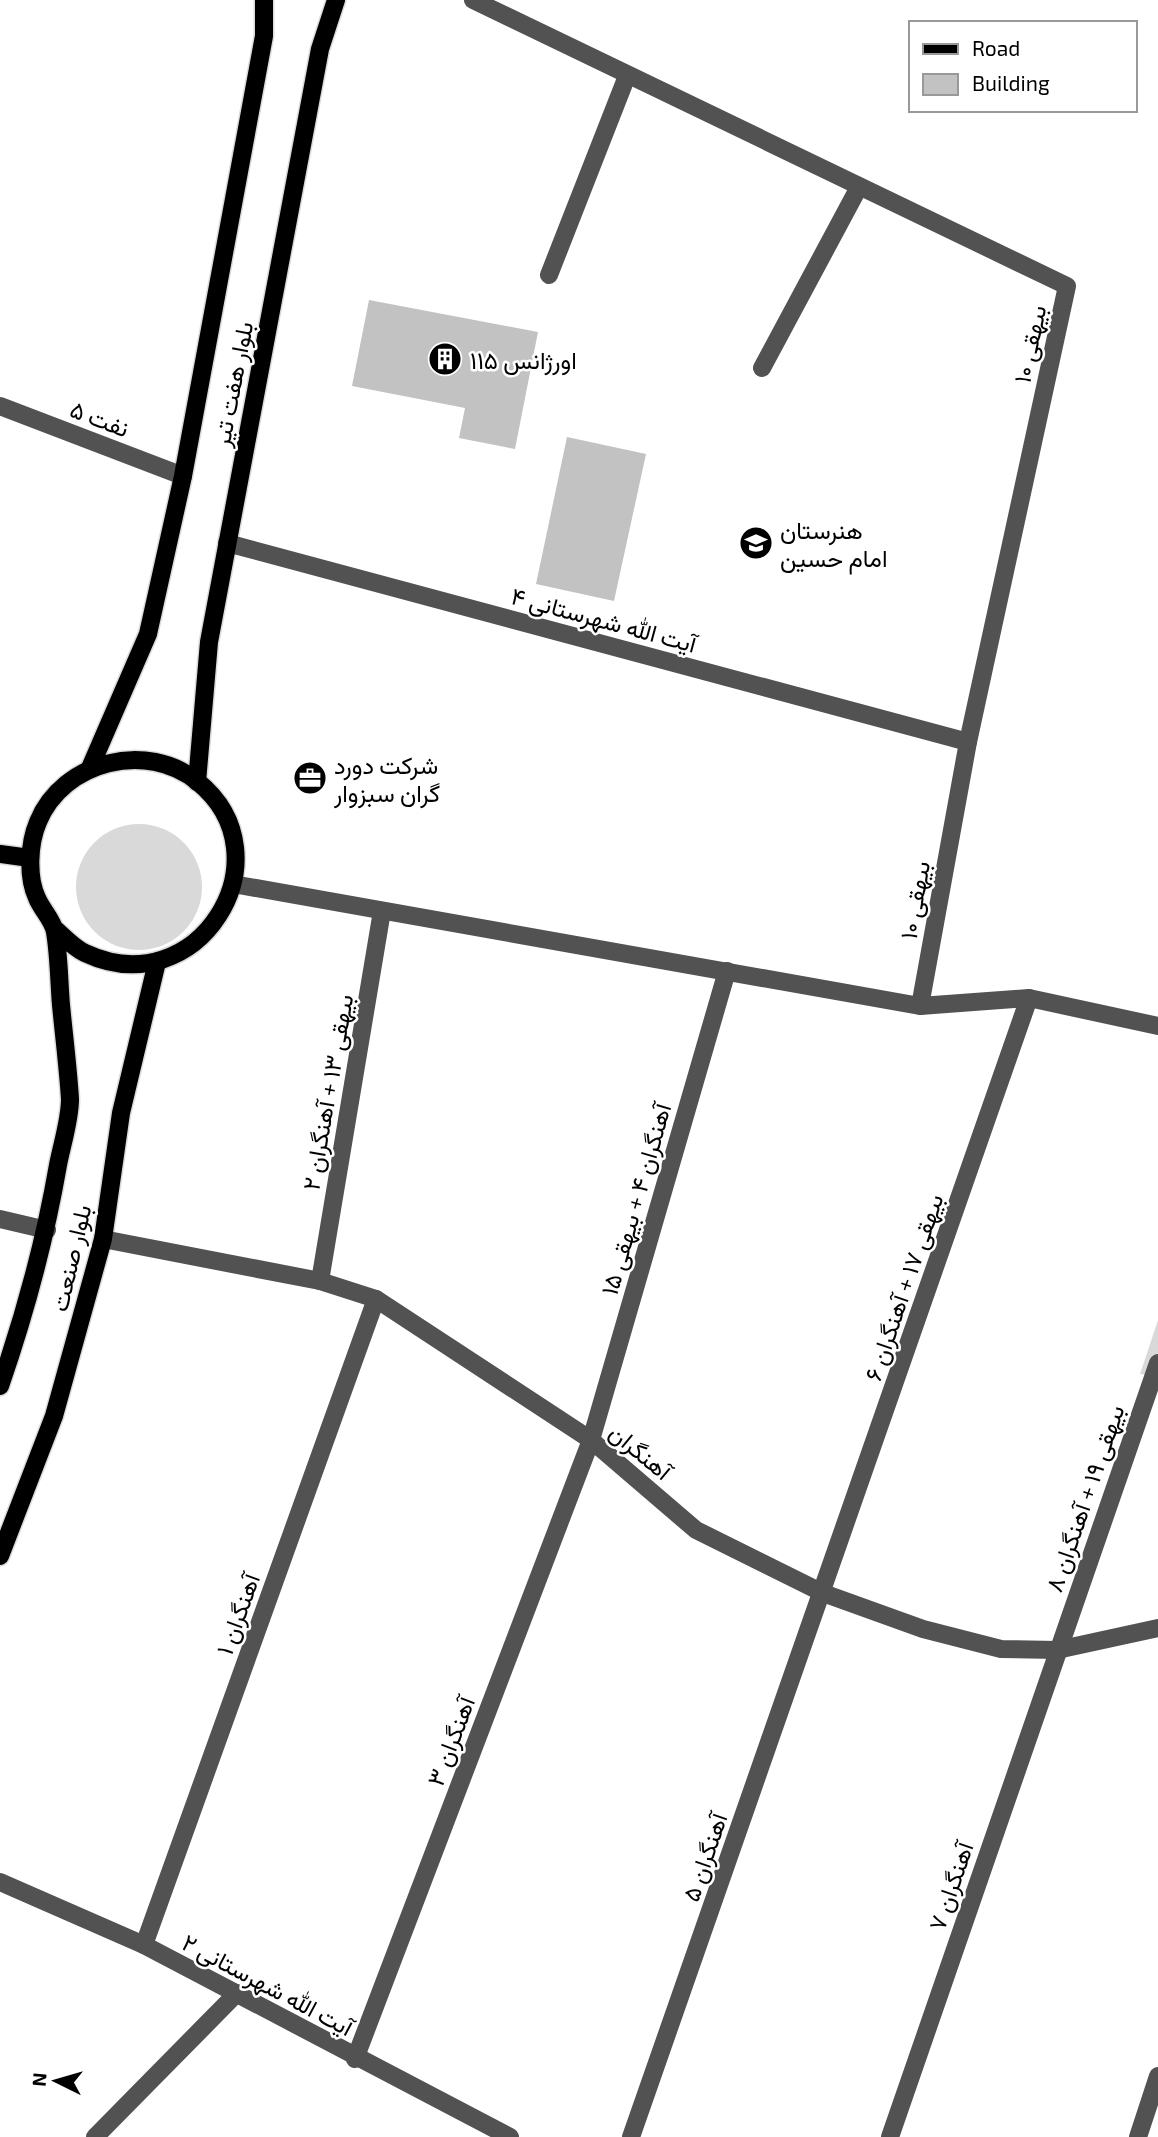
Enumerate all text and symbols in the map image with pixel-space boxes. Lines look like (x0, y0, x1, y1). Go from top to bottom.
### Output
legend (909, 21, 1137, 112)
text: Road (972, 35, 1020, 60)
text: Building (972, 70, 1050, 95)
street label: بیهقی ۱۰ (1007, 302, 1053, 386)
street label: بلوار هفت تیر (205, 319, 260, 450)
building icon: اورژانس ۱۱۵ (426, 340, 464, 378)
place label: اورژانس ۱۱۵ (470, 345, 577, 376)
street label: نفت ۵ (67, 394, 133, 442)
place label: هنرستان امام حسین (780, 515, 887, 575)
school or university icon: هنرستان امام حسین (737, 524, 775, 562)
street label: آیت الله شهرستانی ۴ (508, 580, 702, 660)
place label: شرکت دورد گران سبزوار (333, 750, 440, 809)
office icon: شرکت دورد گران سبزوار (291, 759, 329, 797)
street label: بیهقی ۱۰ (893, 859, 937, 942)
street label: بیهقی ۱۳ + آهنگران ۲ (295, 992, 360, 1193)
street label: آهنگران ۴ + بیهقی ۱۵ (594, 1097, 679, 1299)
street label: بیهقی ۱۷ + آهنگران ۶ (857, 1190, 951, 1385)
street label: بلوار صنعت (44, 1202, 98, 1315)
street label: بیهقی ۱۹ + آهنگران ۸ (1038, 1401, 1131, 1596)
street label: آهنگران (603, 1417, 680, 1488)
street label: آهنگران ۱ (209, 1567, 268, 1659)
street label: آهنگران ۳ (420, 1690, 483, 1790)
street label: آهنگران ۵ (675, 1807, 735, 1906)
street label: آهنگران ۷ (921, 1836, 981, 1935)
street label: آیت الله شهرستانی ۲ (177, 1927, 361, 2044)
north arrow (21, 2046, 91, 2116)
text: N (27, 2072, 51, 2087)

